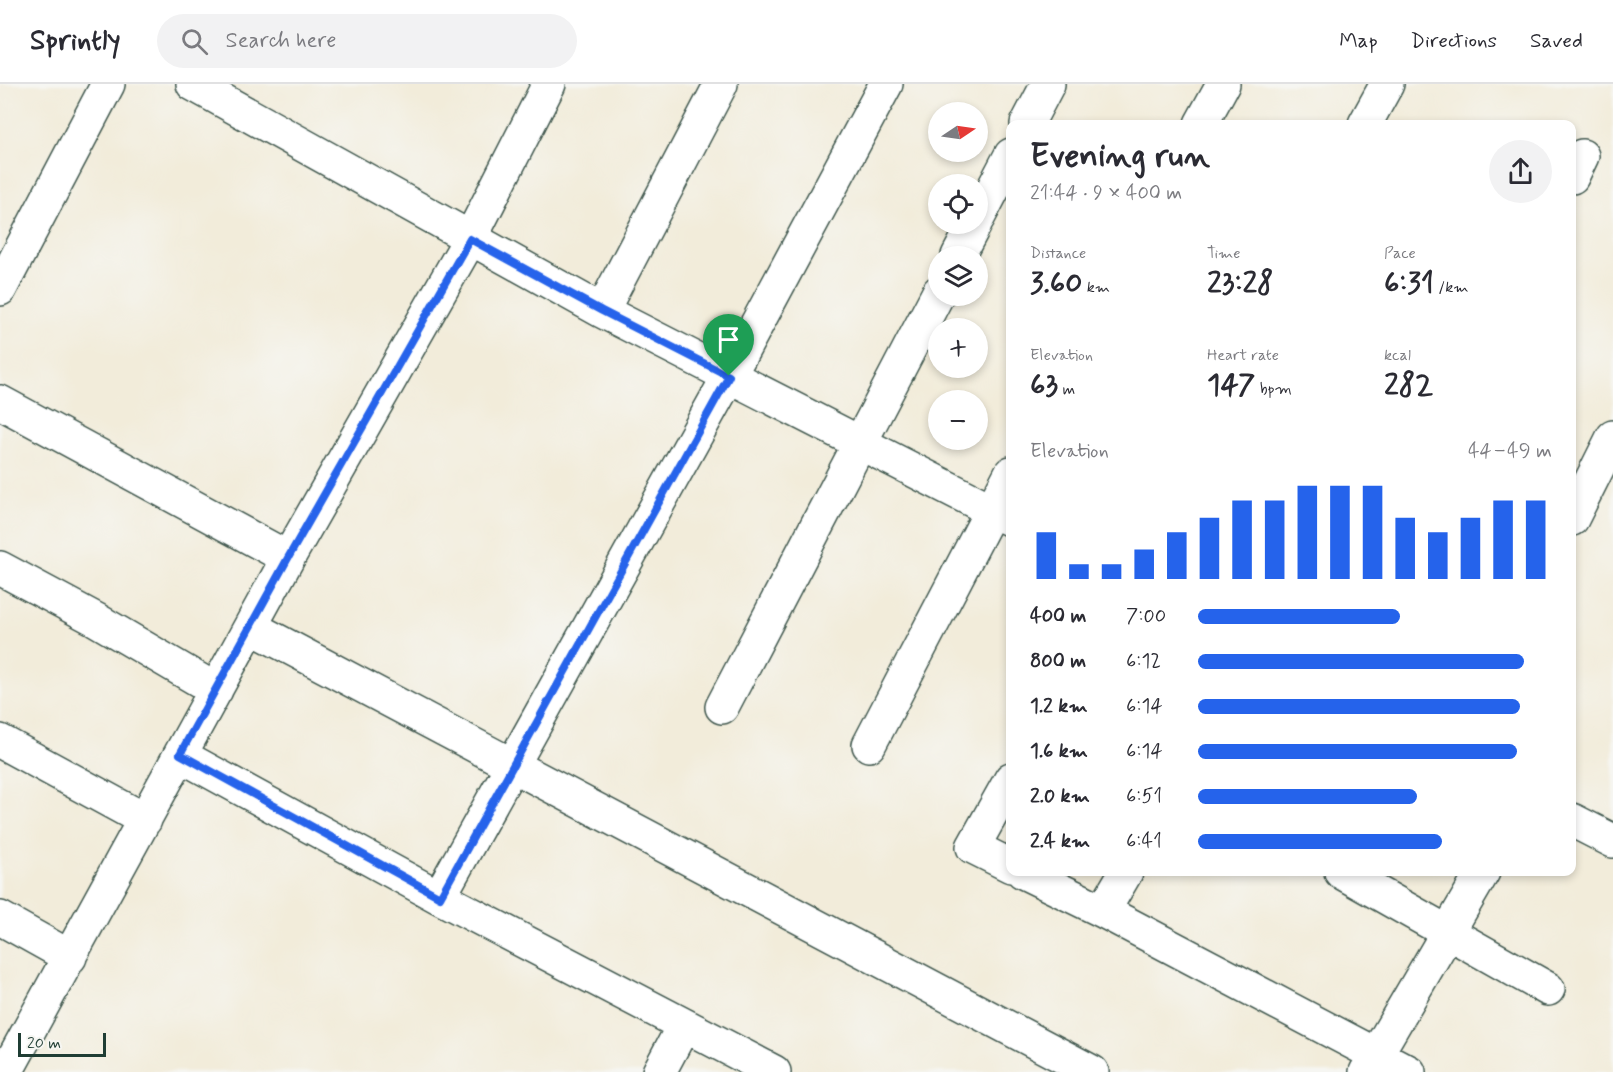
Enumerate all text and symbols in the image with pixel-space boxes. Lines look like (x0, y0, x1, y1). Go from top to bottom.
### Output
search box (157, 14, 577, 68)
text: Sprintly (30, 23, 121, 60)
icon: search (178, 25, 211, 58)
text: Search here (226, 27, 336, 55)
text: Map (1339, 27, 1378, 55)
text: Directions (1411, 27, 1497, 55)
text: Saved (1530, 27, 1583, 55)
north arrow (928, 102, 988, 162)
map controls (928, 102, 988, 450)
text: Evening run (1030, 135, 1210, 179)
button: share (1489, 140, 1552, 203)
button: locate (928, 174, 988, 234)
text: 21:44 · 9 × 400 m (1030, 180, 1182, 207)
text: Distance (1030, 243, 1086, 264)
text: Time (1207, 243, 1241, 264)
text: Pace (1384, 243, 1416, 264)
button: layers (928, 246, 988, 306)
text: 3.60 (1030, 264, 1082, 303)
text: 23:28 (1207, 264, 1274, 303)
text: 6:31 (1384, 264, 1434, 303)
text: km (1082, 277, 1110, 298)
text: /km (1434, 277, 1468, 298)
pin (703, 314, 754, 376)
button: + (928, 318, 988, 378)
icon: arrive (712, 323, 745, 356)
text: Elevation (1030, 345, 1093, 366)
text: Heart rate (1207, 345, 1279, 366)
text: kcal (1384, 345, 1411, 366)
text: 63 (1030, 366, 1058, 405)
text: 147 (1207, 366, 1255, 405)
text: 282 (1384, 366, 1433, 405)
text: m (1058, 379, 1075, 400)
text: bpm (1255, 379, 1292, 400)
button: − (928, 390, 988, 450)
text: Elevation (1030, 438, 1109, 465)
text: 44–49 m (1468, 438, 1552, 465)
text: 400 m (1030, 603, 1086, 630)
text: 7:00 (1126, 603, 1166, 630)
text: 800 m (1030, 648, 1086, 675)
text: 6:12 (1126, 648, 1161, 675)
text: 1.2 km (1030, 693, 1087, 720)
text: 6:14 (1126, 693, 1163, 720)
text: 1.6 km (1030, 738, 1088, 765)
text: 6:14 (1126, 738, 1163, 765)
text: 2.0 km (1030, 783, 1090, 810)
text: 6:51 (1126, 783, 1162, 810)
text: 2.4 km (1030, 828, 1090, 855)
text: 6:41 (1126, 828, 1162, 855)
scale bar (18, 1030, 106, 1058)
text: 20 m (27, 1033, 61, 1054)

